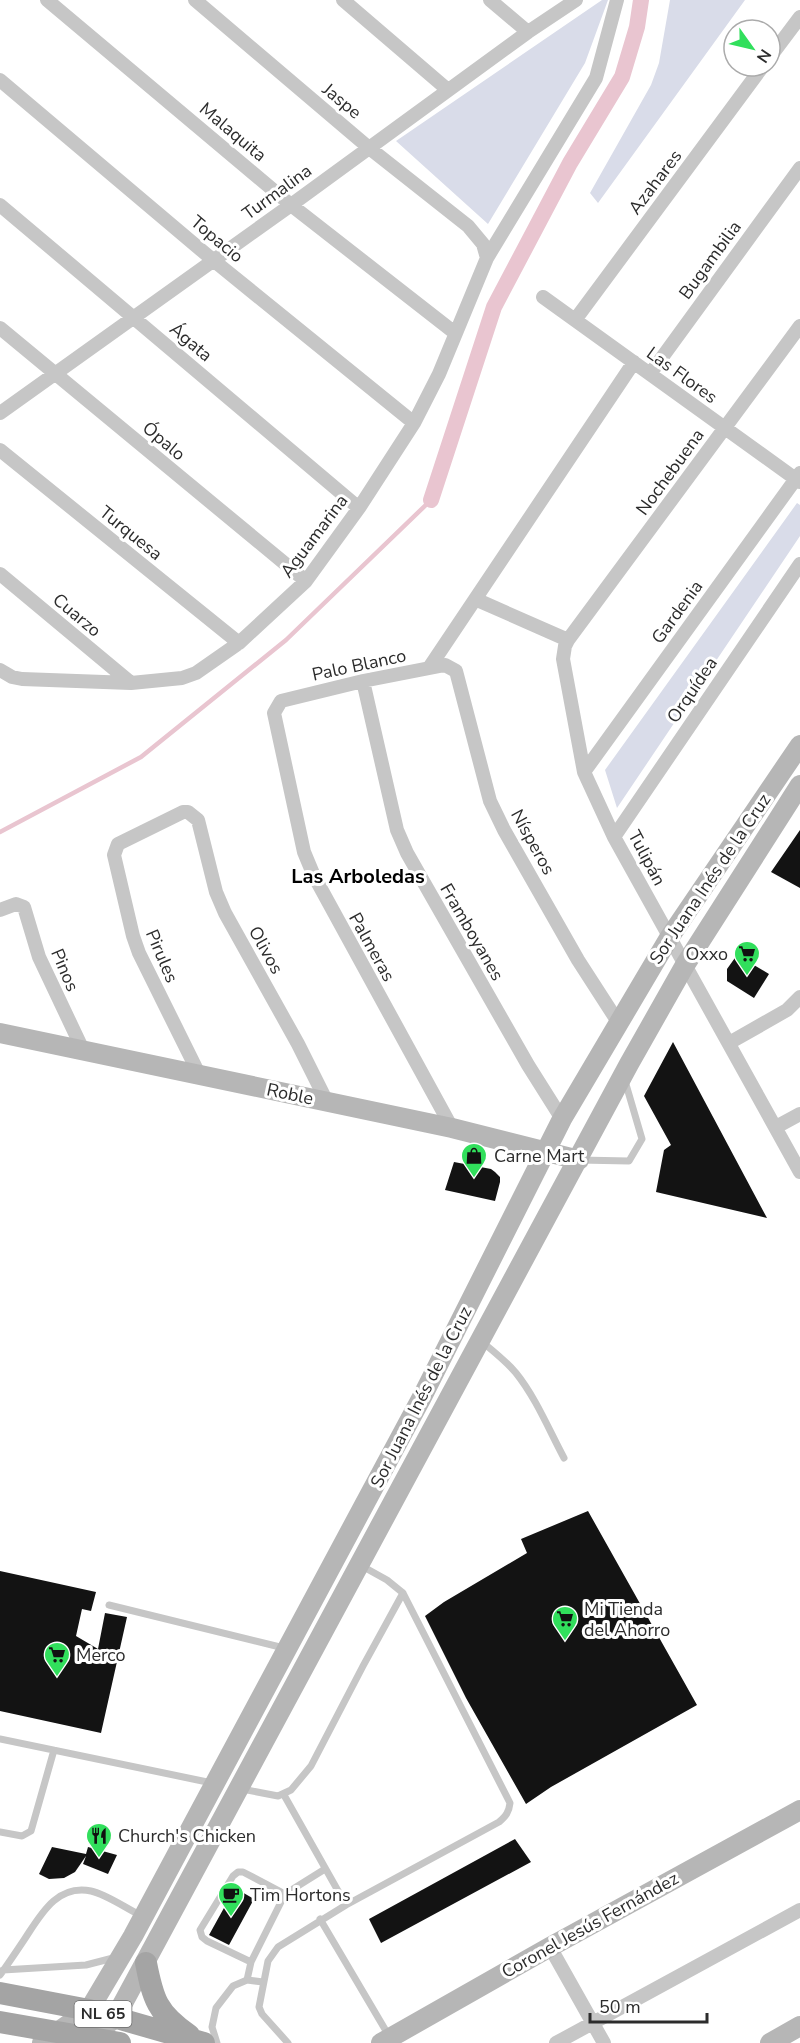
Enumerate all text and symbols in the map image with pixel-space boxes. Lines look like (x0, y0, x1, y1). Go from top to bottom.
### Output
north arrow (722, 18, 782, 78)
text: N (751, 45, 776, 67)
street label: Jaspe (317, 77, 367, 124)
street label: Malaquita (194, 97, 272, 167)
street label: Azahares (623, 145, 687, 219)
street label: Turmalina (237, 159, 317, 225)
street label: Topacio (186, 210, 248, 268)
street label: Bugambilia (673, 216, 747, 304)
street label: Ágata (165, 317, 217, 367)
street label: Las Flores (642, 341, 722, 409)
street label: Ópalo (137, 416, 191, 466)
street label: Nochebuena (630, 424, 710, 520)
street label: Aguamarina (275, 489, 353, 583)
street label: Turquesa (95, 500, 167, 566)
street label: Gardenia (646, 575, 708, 649)
street label: Cuarzo (48, 588, 106, 642)
street label: Palo Blanco (310, 643, 408, 687)
street label: Orquídea (661, 652, 723, 728)
street label: Sor Juana Inés de la Cruz (644, 789, 776, 969)
street label: Nísperos (505, 805, 561, 879)
street label: Tulipán (622, 826, 672, 890)
district label: Las Arboledas (291, 863, 425, 890)
street label: Framboyanes (434, 879, 510, 985)
street label: Palmeras (343, 908, 401, 986)
street label: Olivos (243, 922, 289, 978)
street label: Pirules (140, 926, 184, 986)
supermarket icon: Oxxo (732, 939, 762, 977)
place label: Oxxo (685, 942, 728, 966)
street label: Pinos (45, 945, 85, 995)
street label: Roble (264, 1077, 316, 1111)
shop icon: Carne Mart (459, 1141, 489, 1179)
place label: Carne Mart (494, 1144, 585, 1168)
street label: Sor Juana Inés de la Cruz (365, 1302, 477, 1492)
place label: Mi Tienda del Ahorro (584, 1597, 670, 1642)
supermarket icon: Mi Tienda del Ahorro (550, 1604, 580, 1642)
supermarket icon: Merco (42, 1640, 72, 1678)
place label: Merco (76, 1643, 125, 1667)
restaurant icon: Church's Chicken (84, 1821, 114, 1859)
place label: Church's Chicken (118, 1824, 256, 1848)
street label: Coronel Jesús Fernández (497, 1866, 683, 1984)
cafe icon: Tim Hortons (216, 1880, 246, 1918)
place label: Tim Hortons (250, 1883, 351, 1907)
scale bar (590, 1986, 707, 2024)
text: 50 m (599, 1995, 641, 2019)
road number: NL 65 (74, 2001, 132, 2027)

